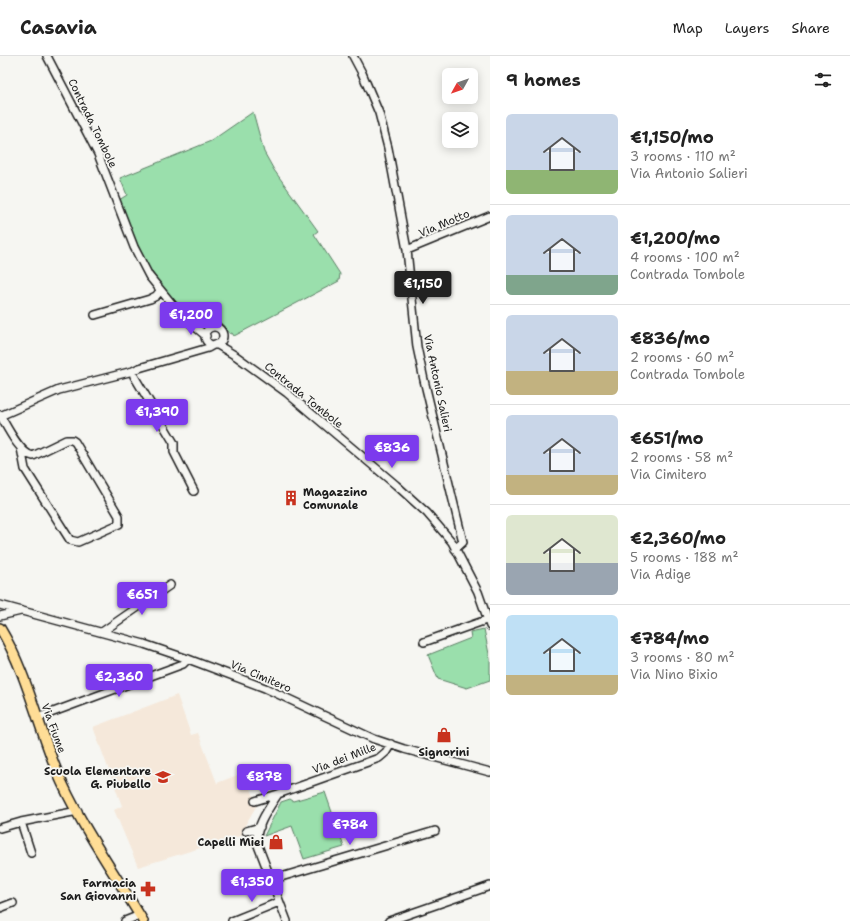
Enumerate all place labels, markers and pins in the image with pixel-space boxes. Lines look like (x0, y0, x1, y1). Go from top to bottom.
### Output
pin: €1,150 (390, 271, 456, 305)
pin: €1,200 (158, 302, 224, 336)
pin: €1,390 (124, 399, 190, 433)
pin: €836 (368, 435, 416, 469)
place label: Magazzino Comunale (303, 485, 367, 513)
building icon: Magazzino Comunale (282, 489, 300, 507)
pin: €651 (118, 582, 166, 616)
pin: €2,360 (86, 664, 152, 698)
shop icon: Signorini (435, 726, 453, 744)
place label: Signorini (419, 745, 469, 760)
place label: Scuola Elementare G. Piubello (44, 764, 151, 792)
pin: €878 (240, 764, 288, 798)
school or university icon: Scuola Elementare G. Piubello (154, 768, 172, 786)
pin: €784 (326, 812, 374, 846)
shop icon: Capelli Miei (267, 833, 285, 851)
place label: Capelli Miei (197, 835, 264, 850)
pin: €1,350 (219, 869, 285, 903)
place label: Farmacia San Giovanni (60, 876, 136, 904)
pharmacy icon: Farmacia San Giovanni (139, 880, 157, 898)

